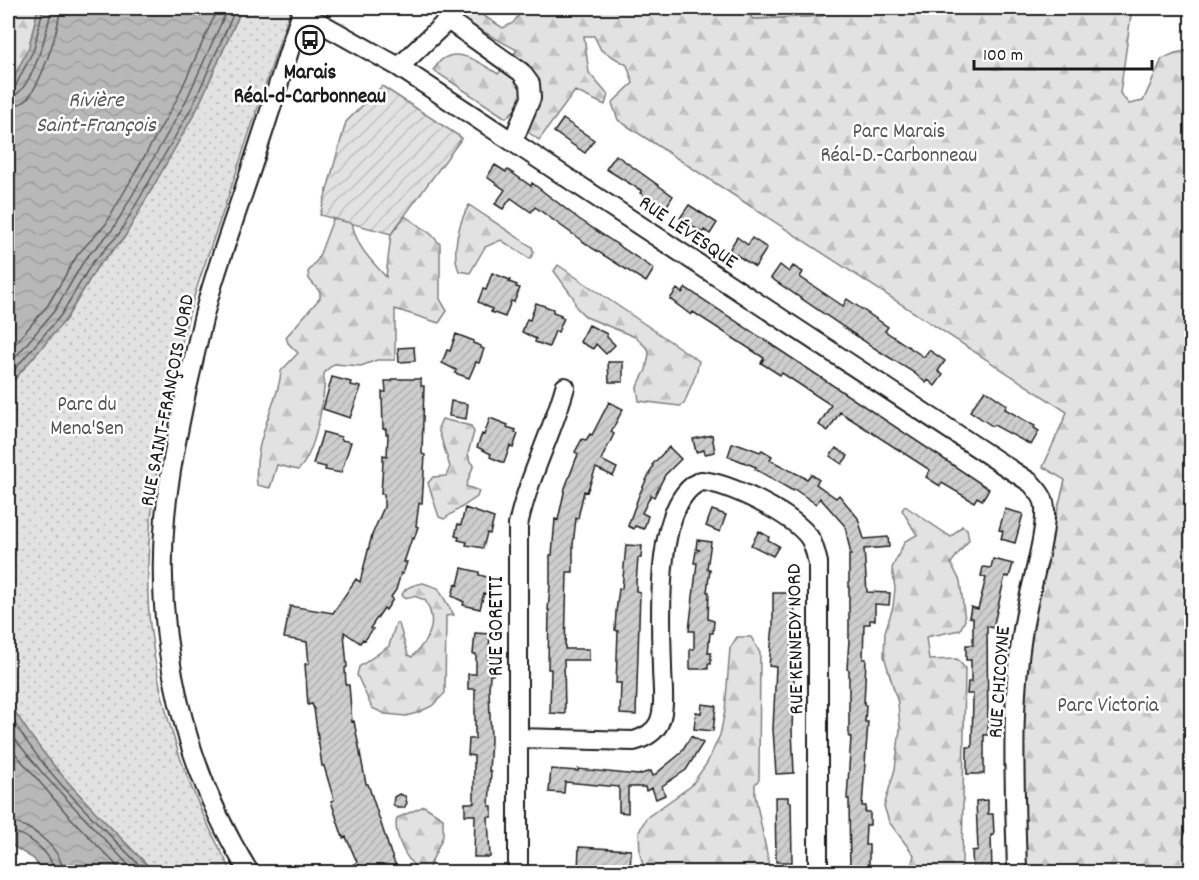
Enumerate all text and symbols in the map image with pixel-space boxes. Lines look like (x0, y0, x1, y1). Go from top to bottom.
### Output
bus stop icon: Marais Réal-d-Carbonneau (294, 24, 326, 56)
scale bar (974, 33, 1152, 71)
text: 100 m (983, 44, 1023, 69)
place label: Marais Réal-d-Carbonneau (234, 59, 386, 113)
water label: Rivière Saint-François (36, 86, 157, 142)
park label: Parc Marais Réal-D.-Carbonneau (821, 118, 977, 172)
street label: RUE LÉVESQUE (632, 189, 743, 278)
street label: RUE SAINT-FRANÇOIS NORD (134, 292, 204, 509)
park label: Parc du Mena'Sen (50, 391, 124, 445)
street label: RUE KENNEDY NORD (781, 563, 813, 715)
street label: RUE GORETTI (483, 575, 513, 676)
street label: RUE CHICOYNE (982, 625, 1020, 739)
park label: Parc Victoria (1057, 692, 1160, 722)

